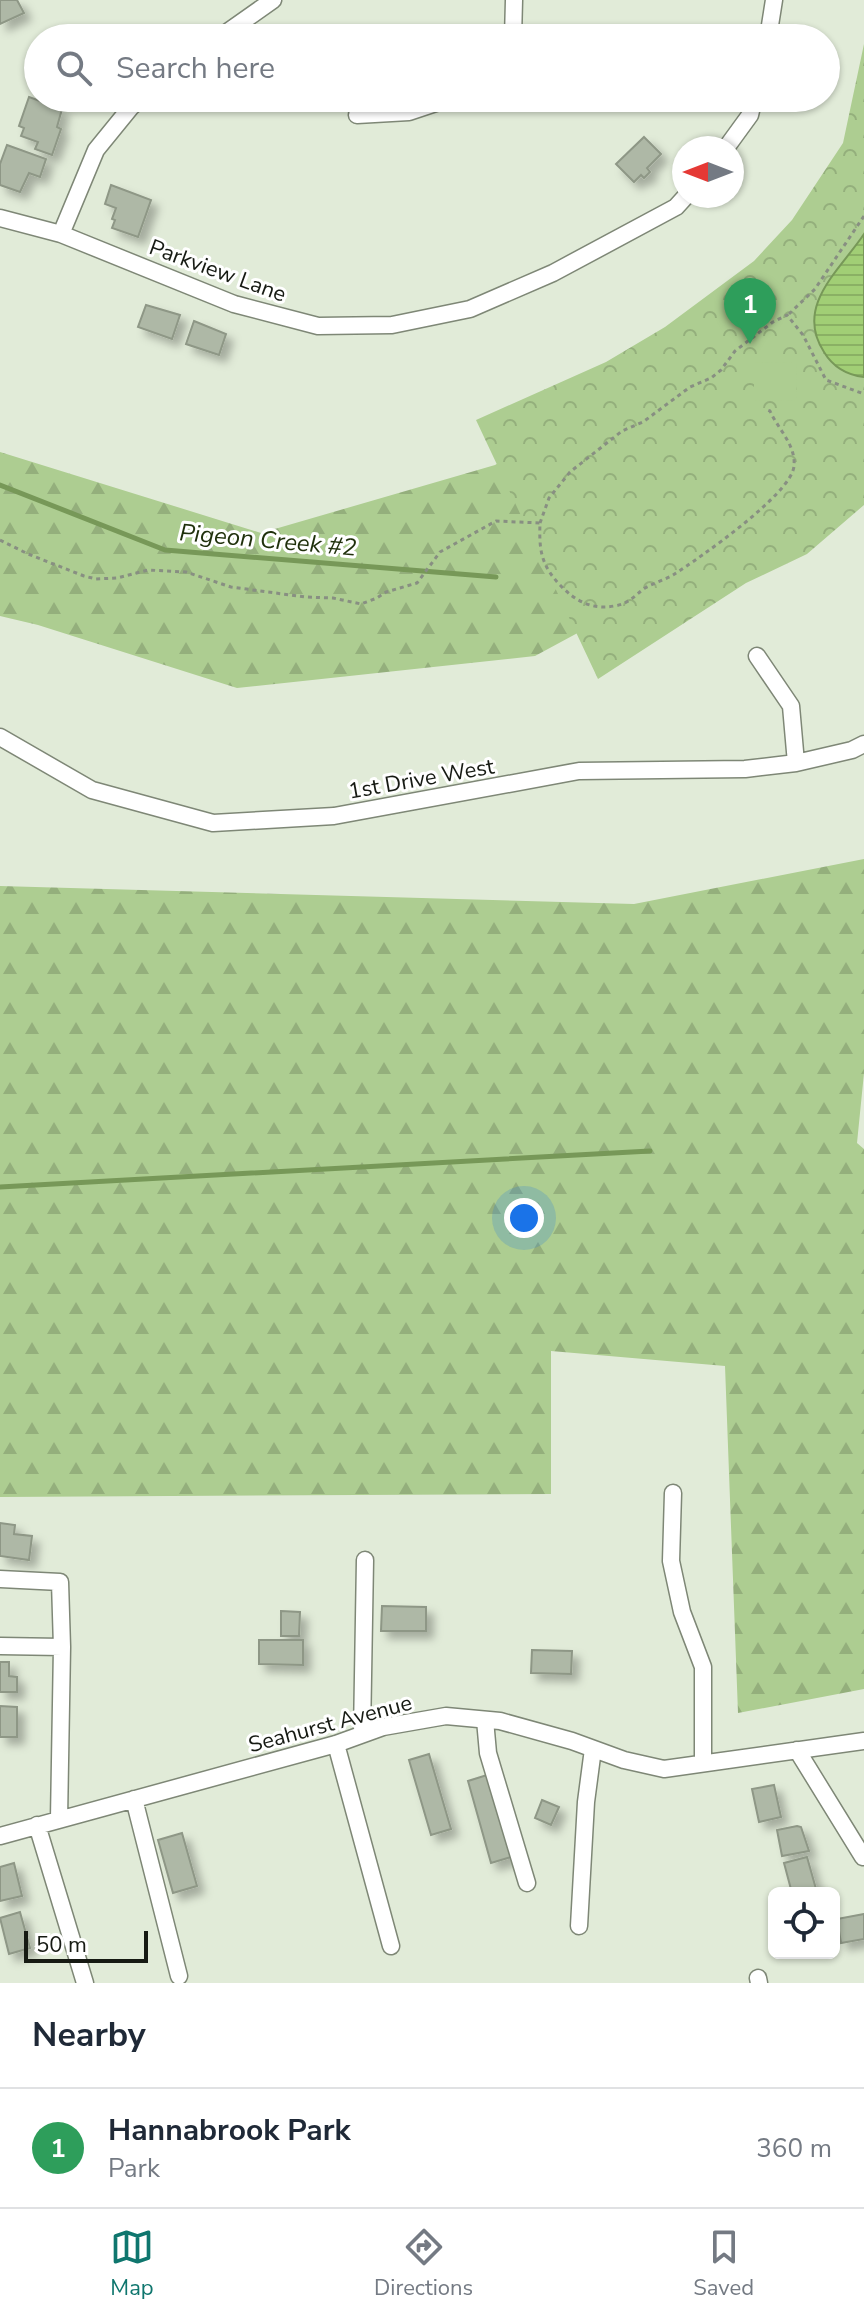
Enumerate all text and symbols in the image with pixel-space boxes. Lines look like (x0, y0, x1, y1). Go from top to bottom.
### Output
search box (24, 24, 840, 112)
icon: search (52, 46, 96, 90)
text: Search here (116, 48, 275, 89)
north arrow (672, 136, 744, 208)
street label: Parkview Lane (145, 232, 290, 310)
pin: 1 (724, 278, 776, 344)
water label: Pigeon Creek #2 (178, 516, 358, 564)
street label: 1st Drive West (346, 751, 497, 807)
your location (504, 1198, 544, 1238)
street label: Seahurst Avenue (245, 1688, 415, 1760)
map controls (768, 1887, 840, 1959)
button: locate (768, 1887, 840, 1959)
scale bar (24, 1927, 148, 1963)
text: 50 m (36, 1930, 87, 1960)
text: Nearby (32, 2012, 146, 2058)
text: Hannabrook Park (108, 2110, 351, 2151)
text: 1 (50, 2131, 66, 2166)
text: 360 m (756, 2131, 832, 2166)
text: Park (108, 2151, 160, 2186)
tab: Map (110, 2225, 154, 2303)
tab: Directions (374, 2225, 473, 2303)
tab: Saved (693, 2225, 754, 2303)

